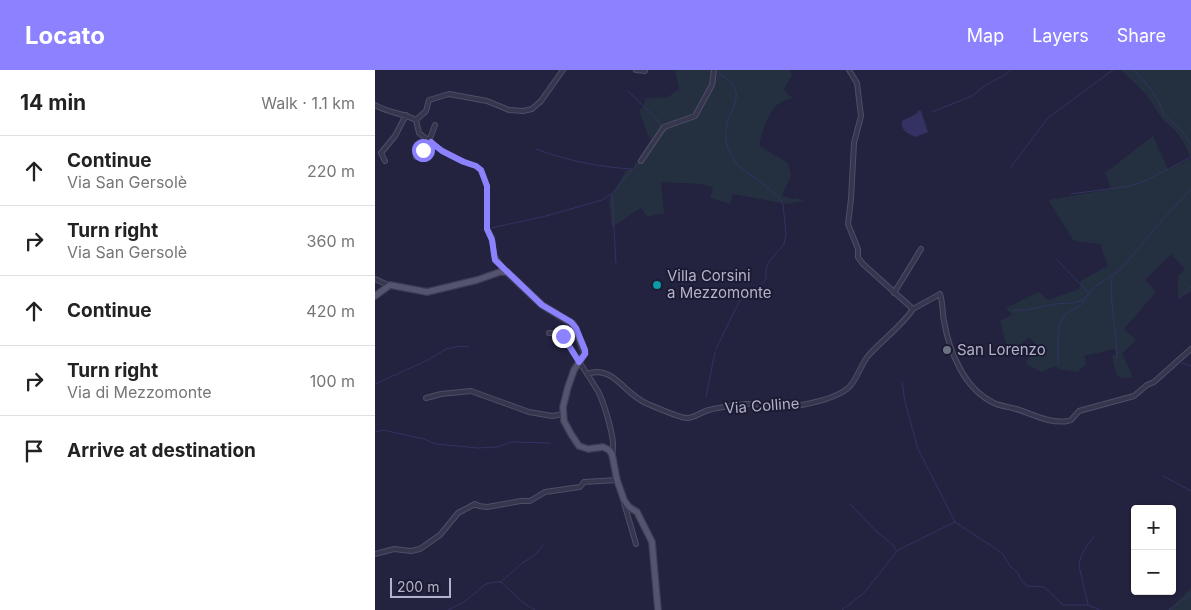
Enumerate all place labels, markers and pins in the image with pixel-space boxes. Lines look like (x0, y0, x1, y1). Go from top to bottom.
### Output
place label: Villa Corsini a Mezzomonte (667, 266, 772, 302)
marker: Villa Corsini a Mezzomonte (651, 279, 663, 291)
place label: San Lorenzo (957, 340, 1046, 359)
marker: San Lorenzo (941, 344, 953, 356)

